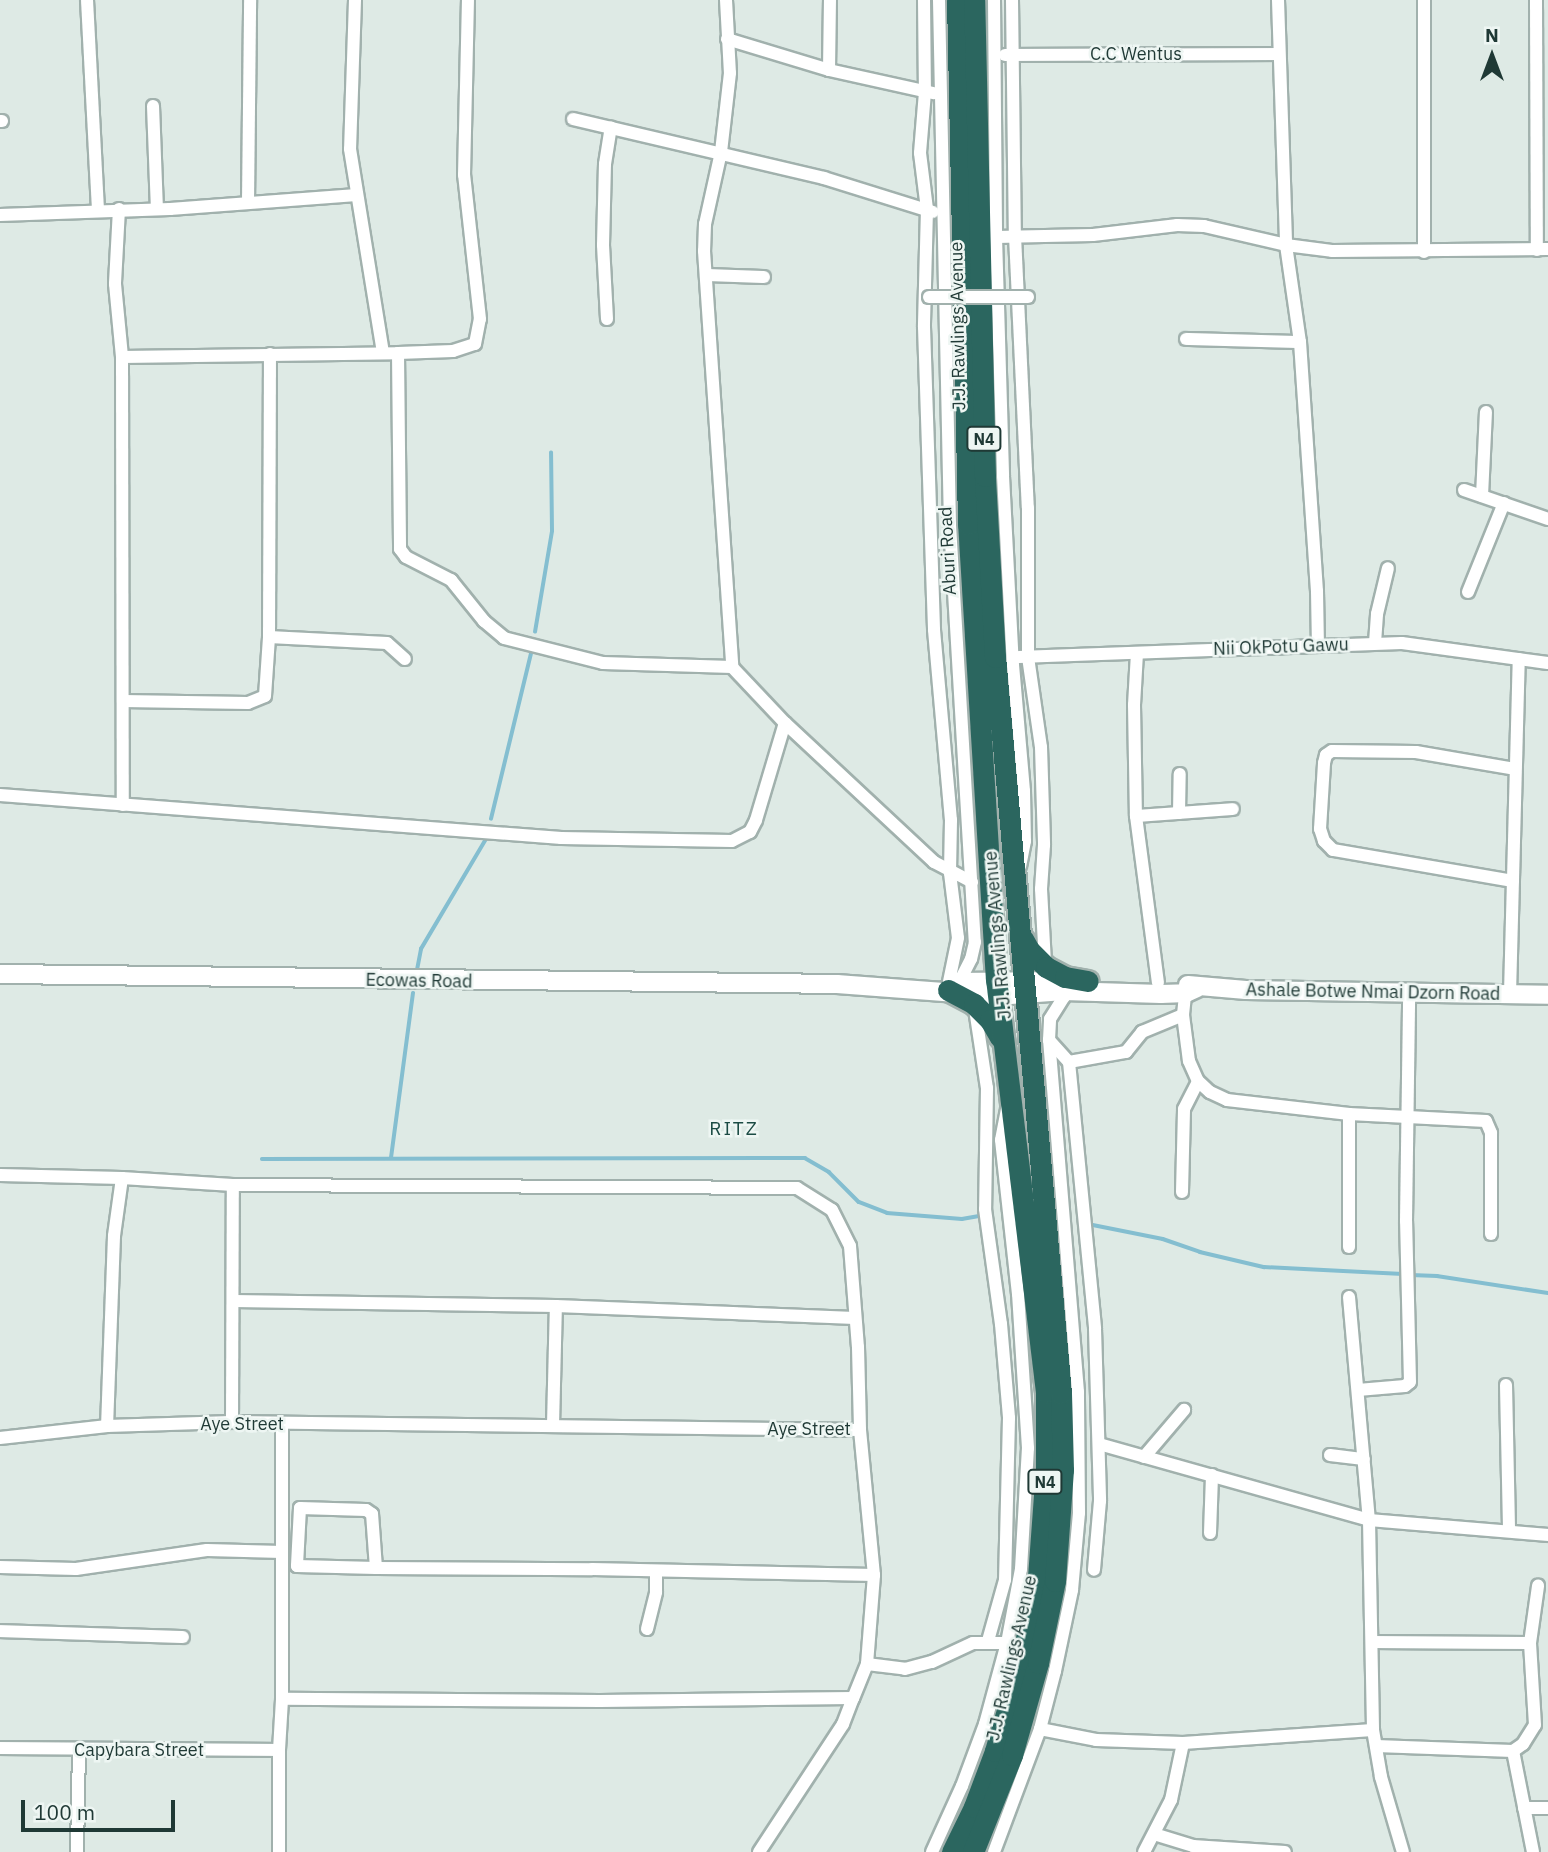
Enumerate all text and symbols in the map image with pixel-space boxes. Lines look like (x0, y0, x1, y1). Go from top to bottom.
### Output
north arrow (1457, 21, 1527, 91)
text: N (1485, 23, 1499, 47)
street label: C.C Wentus (1090, 43, 1182, 65)
street label: J.J. Rawlings Avenue (946, 242, 970, 410)
road number: N4 (965, 426, 1003, 452)
street label: Aburi Road (935, 506, 961, 596)
street label: Nii OkPotu Gawu (1213, 634, 1349, 660)
street label: J.J. Rawlings Avenue (980, 850, 1016, 1020)
street label: Ecowas Road (365, 969, 473, 993)
street label: Ashale Botwe Nmai Dzorn Road (1245, 979, 1501, 1005)
district label: RITZ (710, 1118, 758, 1140)
street label: Aye Street (200, 1413, 284, 1435)
street label: Aye Street (767, 1418, 851, 1440)
road number: N4 (1026, 1470, 1064, 1494)
street label: J.J. Rawlings Avenue (983, 1573, 1041, 1743)
street label: Capybara Street (74, 1739, 204, 1761)
scale bar (24, 1786, 178, 1830)
text: 100 m (34, 1798, 95, 1826)

